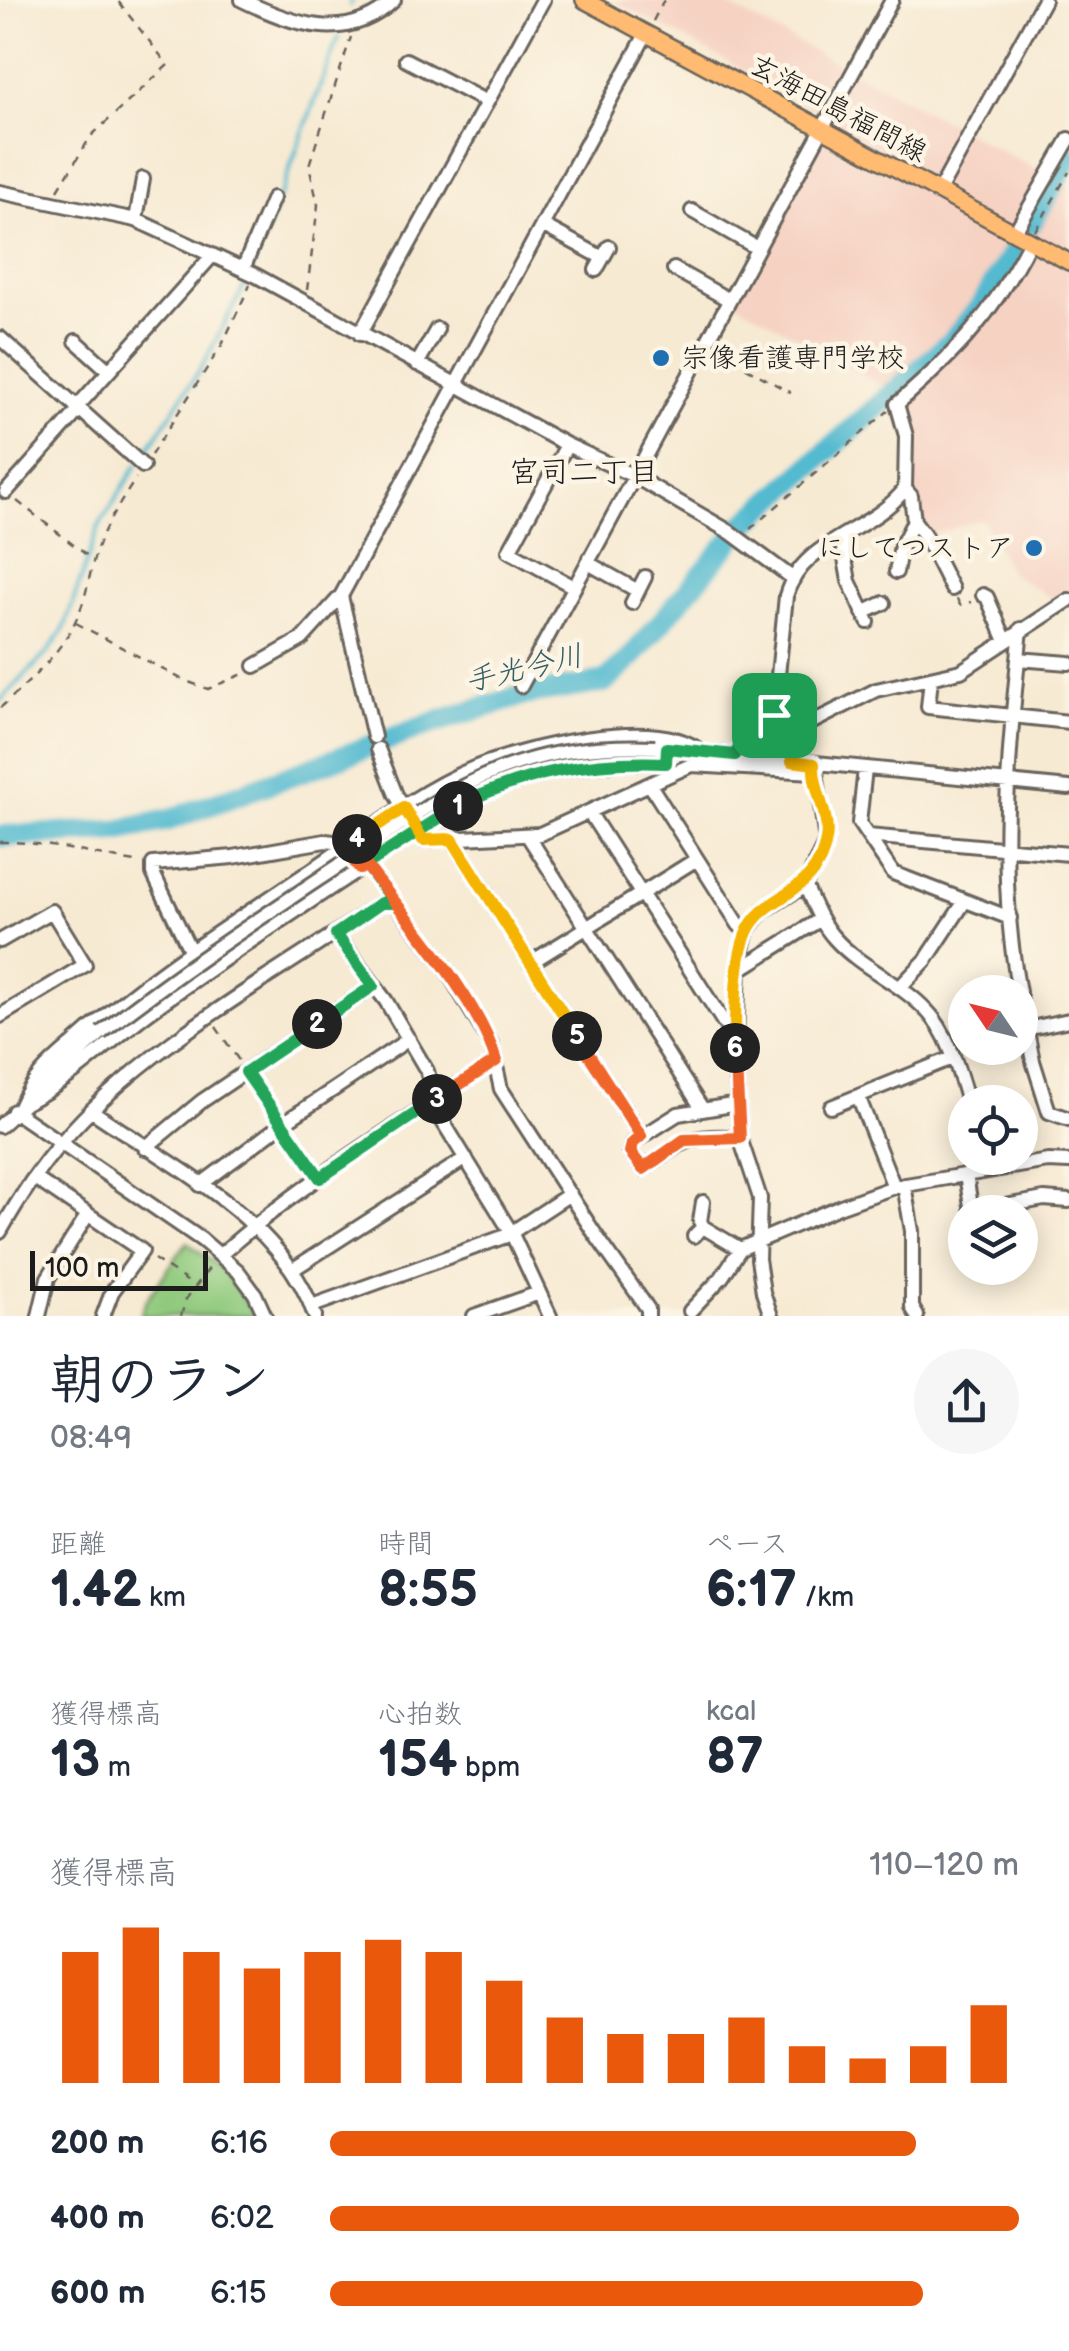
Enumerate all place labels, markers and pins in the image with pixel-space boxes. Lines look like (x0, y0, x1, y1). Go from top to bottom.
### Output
place label: 宗像看護専門学校 (681, 342, 905, 375)
marker: 宗像看護専門学校 (650, 347, 672, 369)
place label: にしてつストア (817, 532, 1014, 565)
marker: にしてつストア (1023, 537, 1045, 559)
pin (732, 673, 817, 758)
pin: 1 (433, 781, 483, 831)
pin: 4 (332, 814, 382, 864)
pin: 2 (292, 999, 342, 1049)
pin: 5 (552, 1011, 602, 1061)
pin: 6 (710, 1023, 760, 1073)
pin: 3 (412, 1074, 462, 1124)

